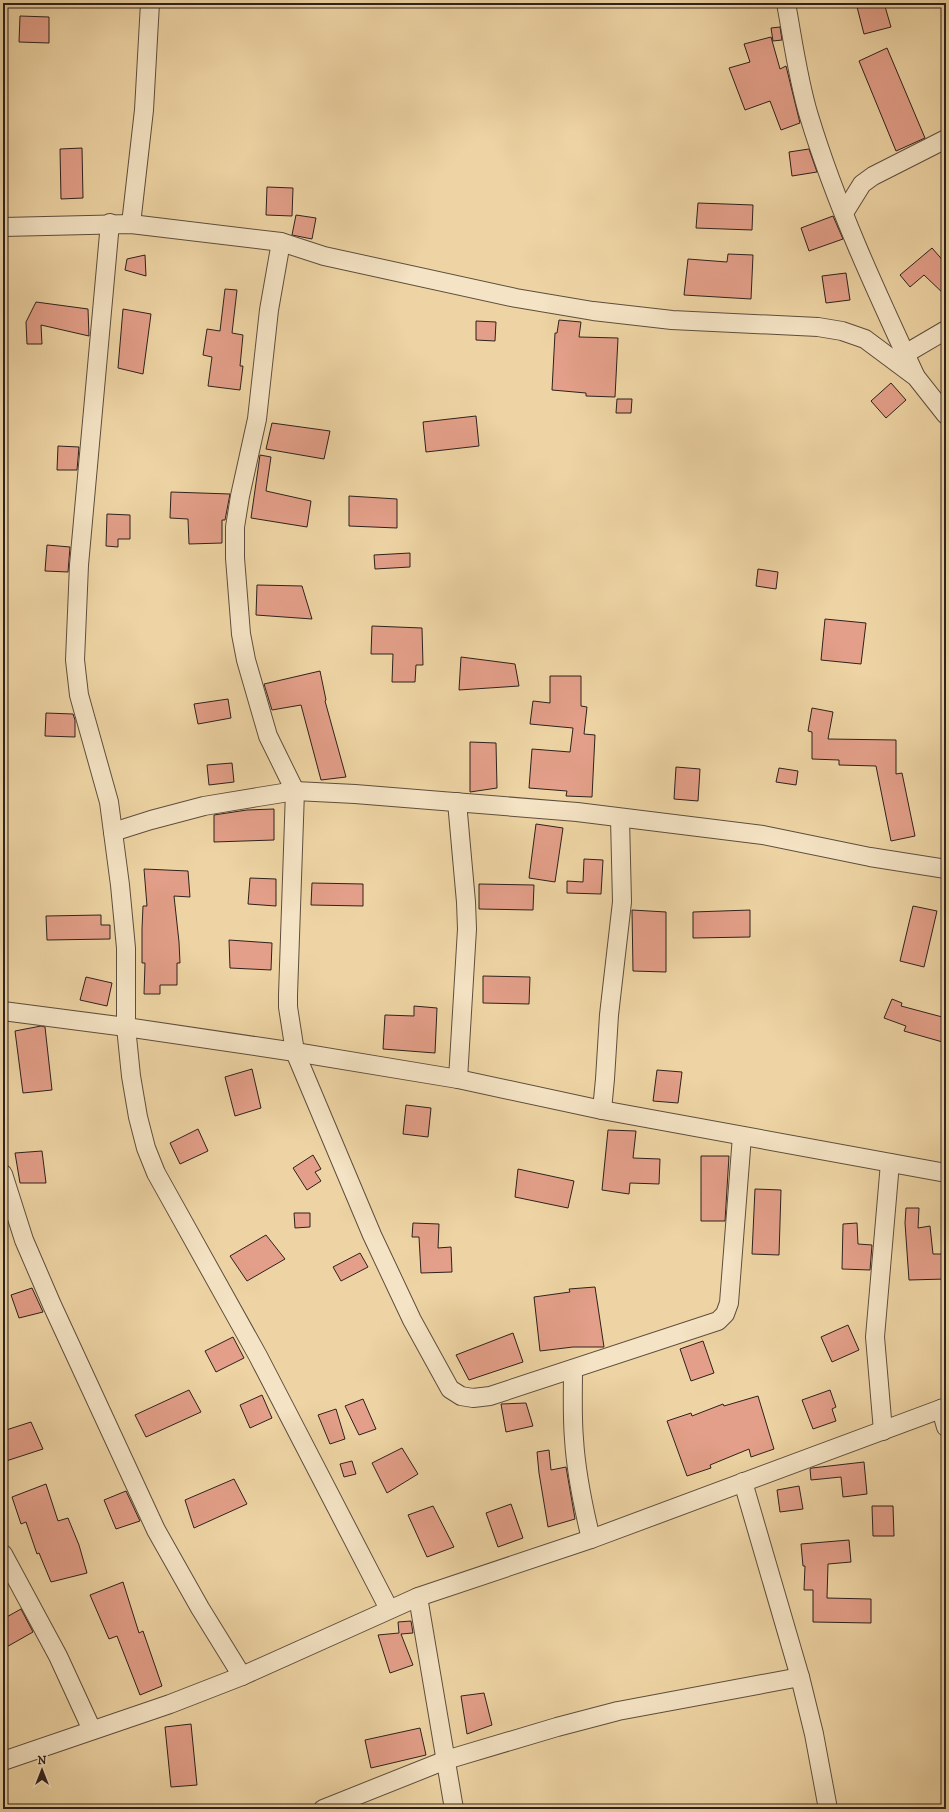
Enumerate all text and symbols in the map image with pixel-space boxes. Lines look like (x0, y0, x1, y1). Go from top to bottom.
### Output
north arrow (22, 1750, 62, 1790)
text: N (37, 1754, 47, 1768)

